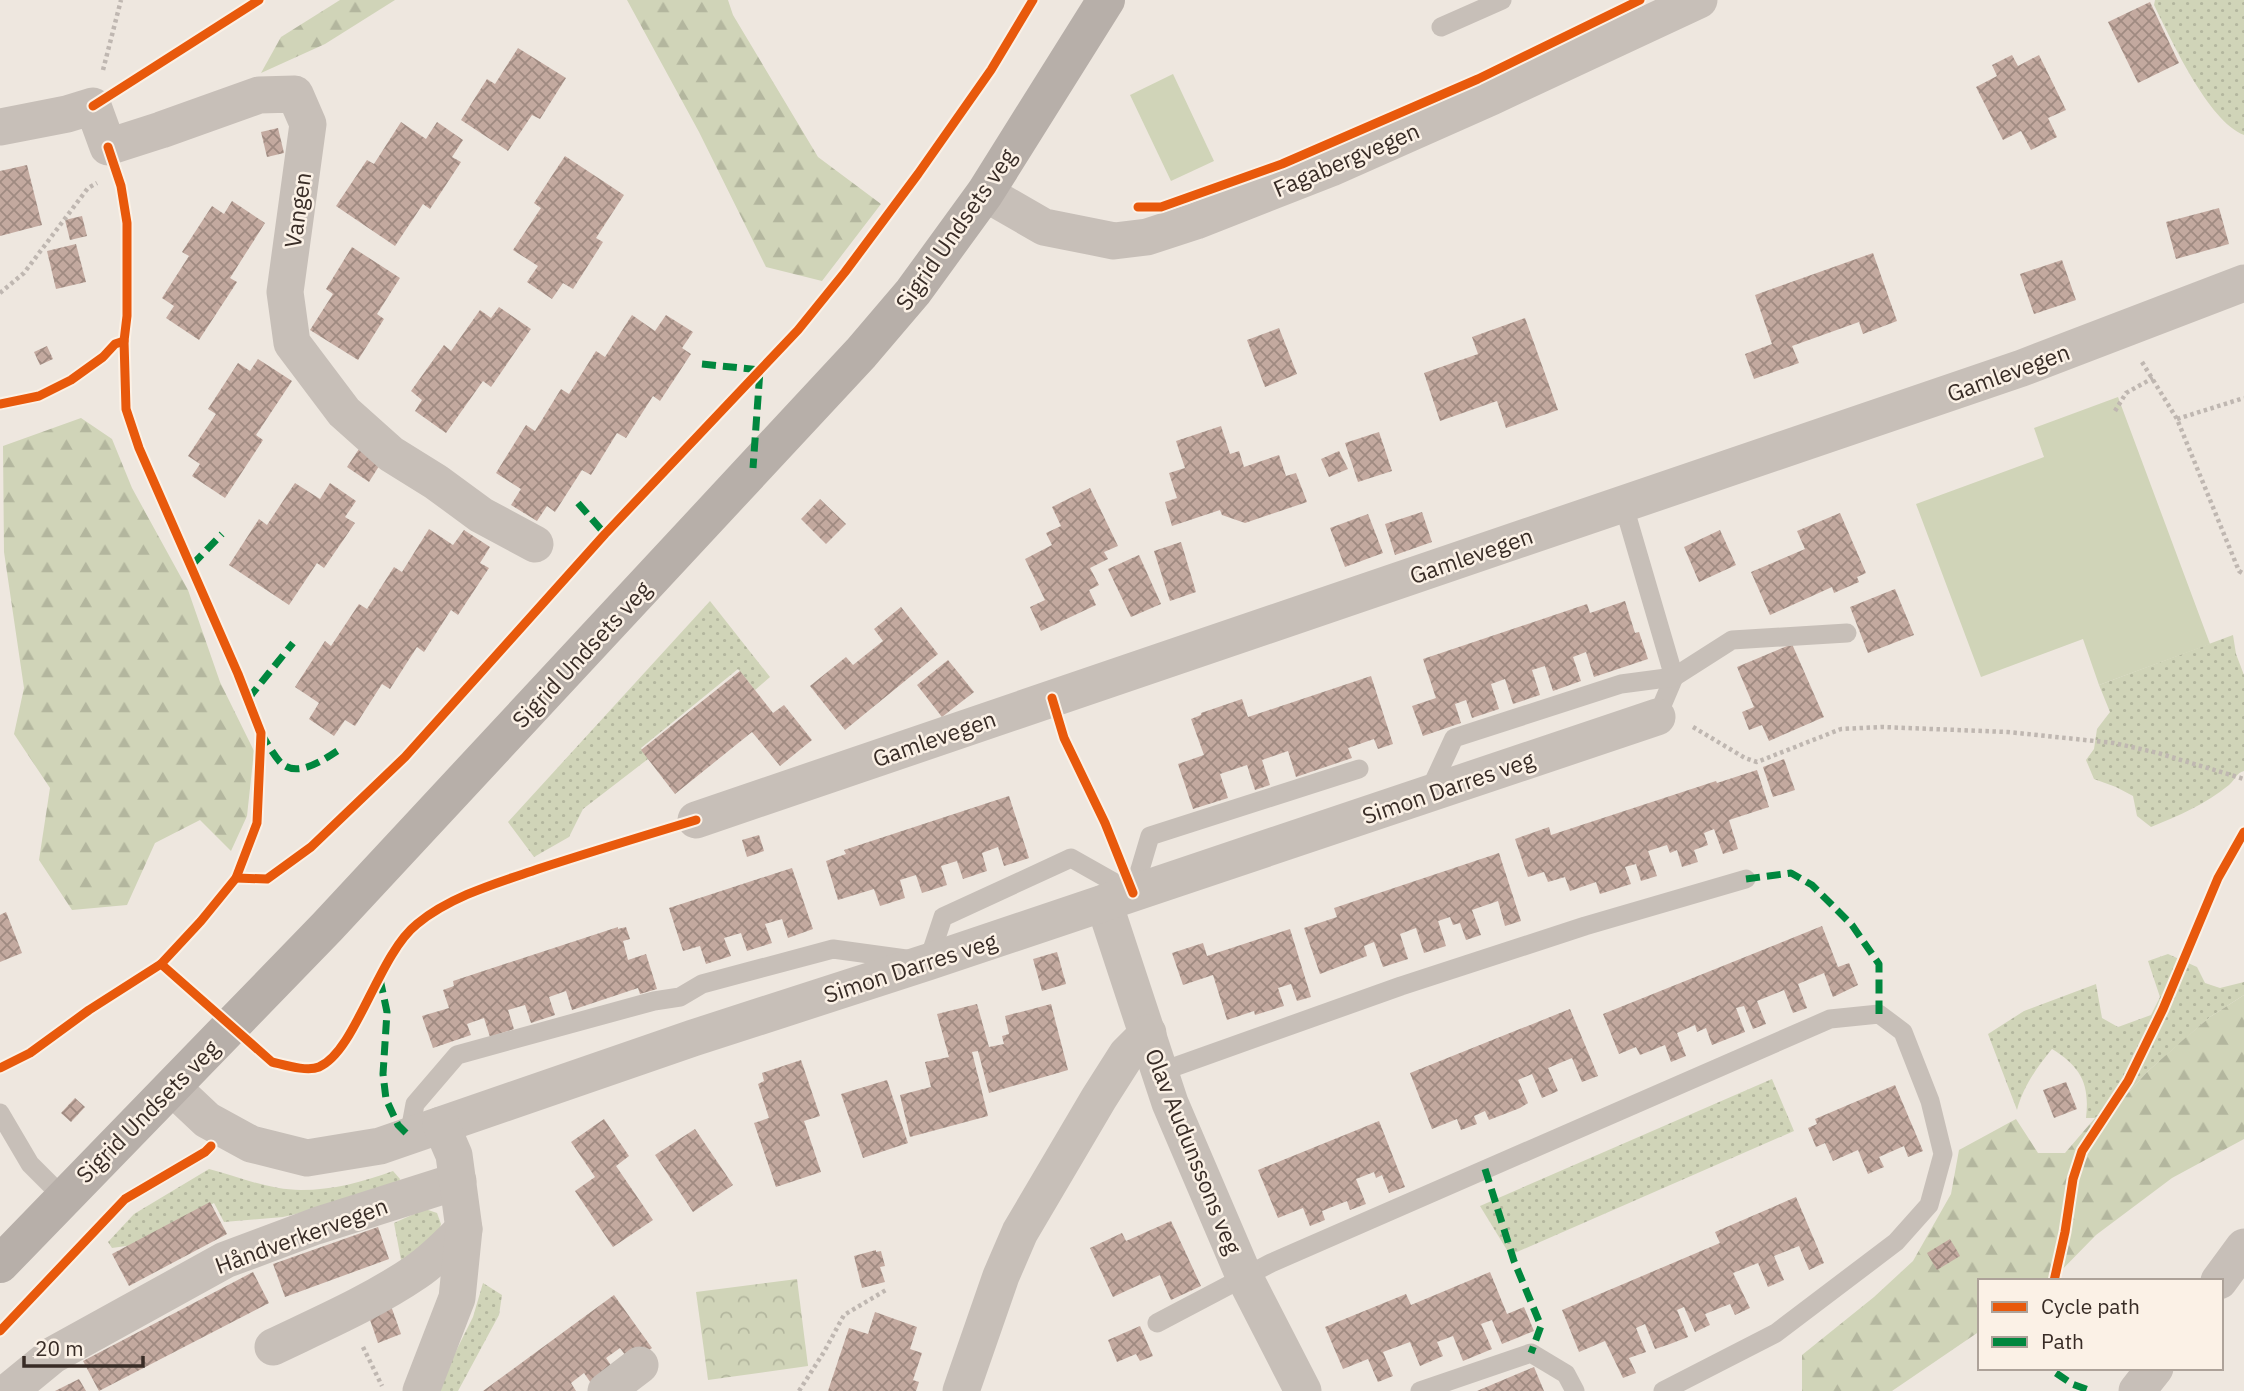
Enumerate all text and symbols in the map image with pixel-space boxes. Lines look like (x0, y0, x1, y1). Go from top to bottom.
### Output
street label: Fagabergvegen (1268, 115, 1424, 203)
street label: Sigrid Undsets veg (888, 142, 1022, 316)
street label: Vangen (277, 170, 317, 250)
street label: Gamlevegen (1942, 336, 2074, 408)
street label: Gamlevegen (1405, 520, 1537, 590)
street label: Sigrid Undsets veg (505, 574, 657, 734)
street label: Gamlevegen (868, 703, 1000, 773)
street label: Simon Darres veg (1358, 743, 1538, 831)
street label: Simon Darres veg (820, 925, 1000, 1009)
street label: Sigrid Undsets veg (69, 1033, 225, 1189)
street label: Olav Audunssons veg (1139, 1044, 1249, 1258)
street label: Håndverkervegen (211, 1190, 391, 1280)
legend (1978, 1279, 2223, 1370)
text: Cycle path (2041, 1292, 2140, 1320)
scale bar (24, 1324, 144, 1368)
text: Path (2041, 1327, 2084, 1355)
text: 20 m (35, 1334, 84, 1362)

